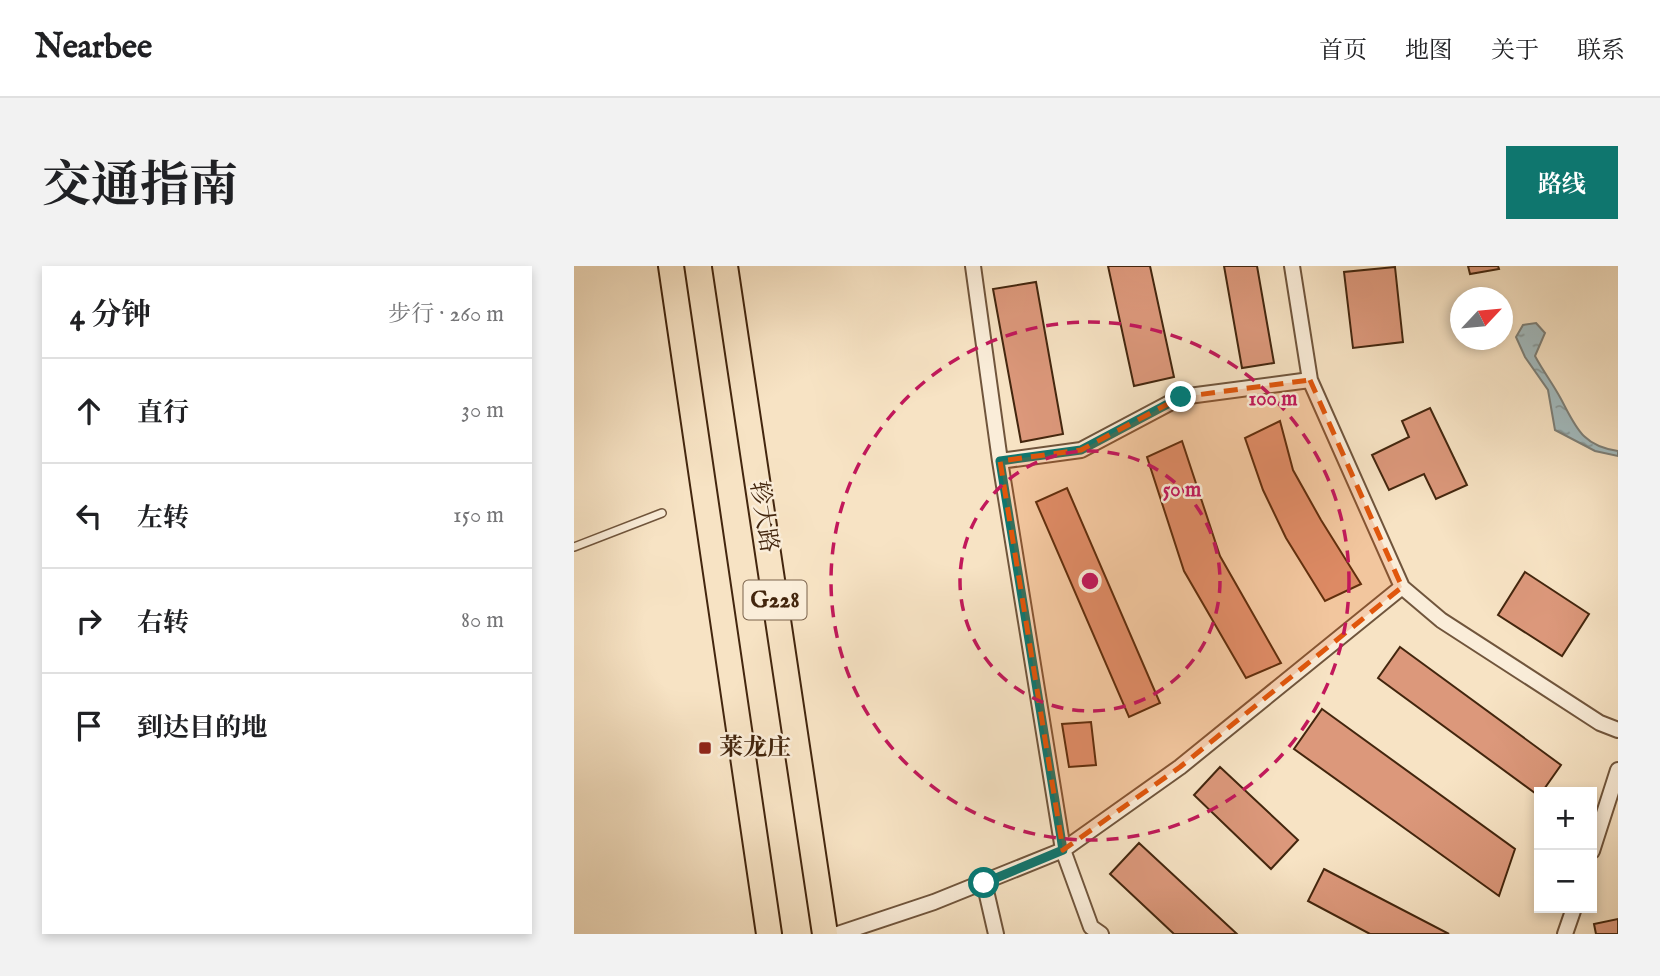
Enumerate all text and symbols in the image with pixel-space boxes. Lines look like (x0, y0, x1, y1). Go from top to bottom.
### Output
text: Nearbee (35, 27, 152, 69)
text: 首页 (1319, 36, 1367, 67)
text: 地图 (1405, 36, 1453, 67)
text: 关于 (1491, 36, 1539, 67)
text: 联系 (1577, 36, 1625, 67)
button: 路线 (1506, 146, 1618, 219)
text: 交通指南 (42, 157, 238, 219)
north arrow (1450, 287, 1513, 350)
text: 4 分钟 (70, 297, 151, 335)
text: 步行 · 260 m (388, 300, 504, 329)
route end (1165, 381, 1196, 412)
text: 100 m (1248, 386, 1298, 413)
icon: ahead (70, 392, 108, 430)
text: 30 m (461, 396, 504, 425)
text: 直行 (137, 397, 189, 430)
text: 50 m (1163, 477, 1202, 504)
street label: 轸大路 (742, 479, 784, 555)
icon: left (70, 497, 108, 535)
text: 150 m (453, 501, 504, 530)
text: 左转 (137, 502, 189, 535)
centre of rings (1078, 569, 1102, 593)
road number: G228 (744, 580, 806, 620)
icon: right (70, 602, 108, 640)
text: 80 m (461, 606, 504, 635)
text: 右转 (137, 607, 189, 640)
icon: arrive (70, 707, 108, 745)
text: 到达目的地 (137, 712, 267, 745)
place label: 莱龙庄 (719, 733, 791, 764)
marker: 莱龙庄 (697, 740, 713, 756)
map controls (1534, 787, 1597, 913)
button: + (1534, 787, 1597, 850)
button: − (1534, 850, 1597, 913)
route start (968, 867, 999, 898)

